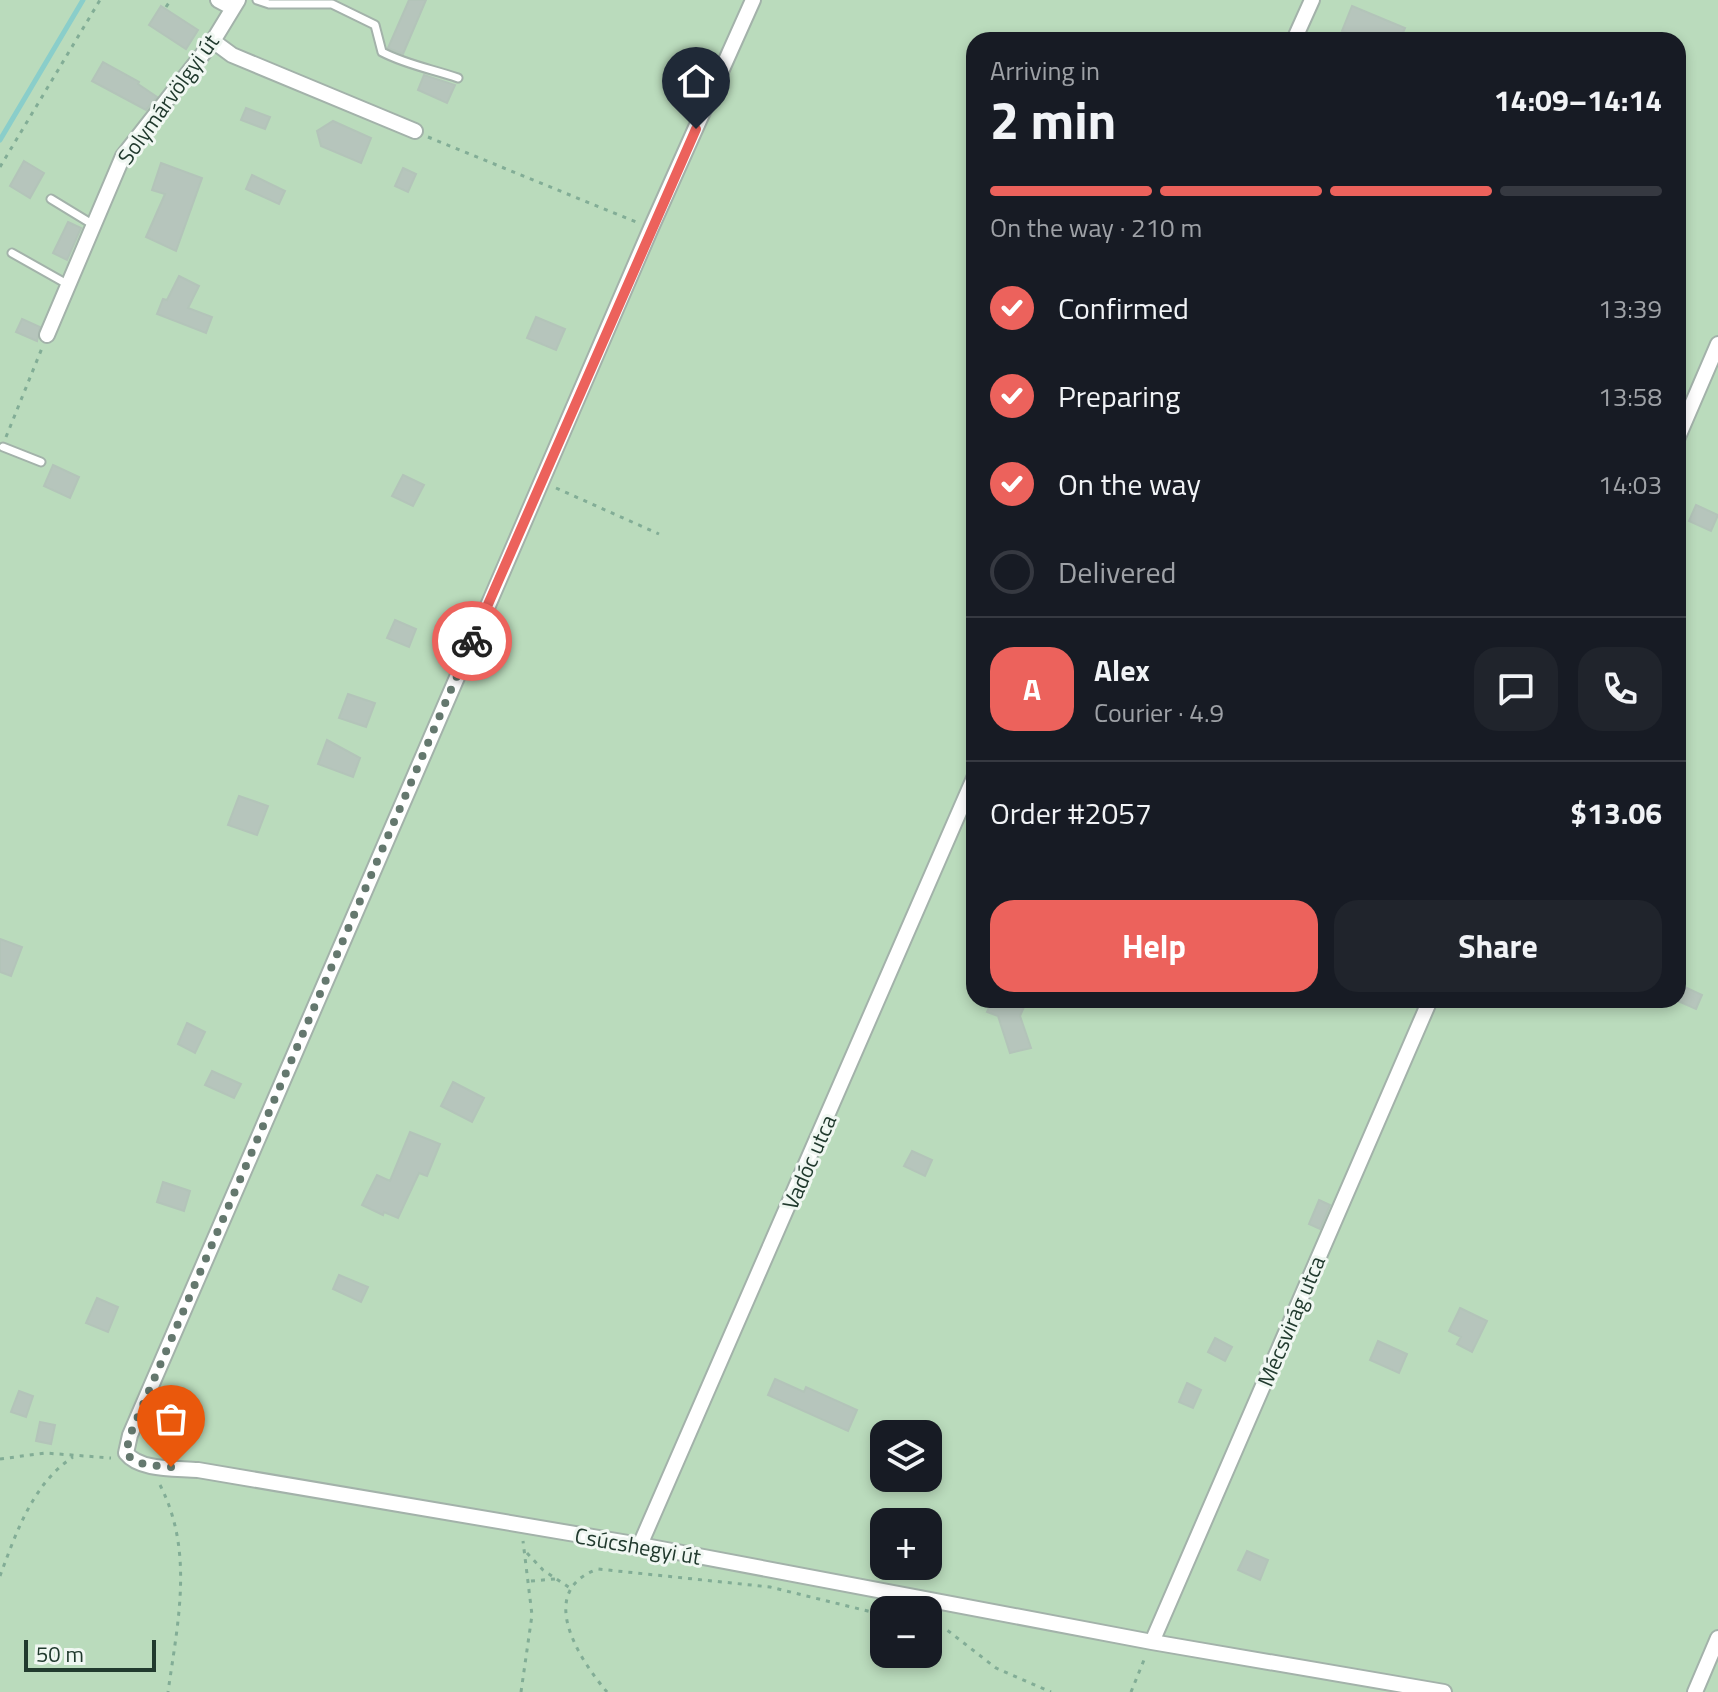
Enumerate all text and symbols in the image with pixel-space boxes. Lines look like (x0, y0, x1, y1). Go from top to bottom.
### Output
street label: Solymárvölgyi út (109, 26, 227, 171)
pin (662, 47, 730, 129)
text: Arriving in (990, 51, 1100, 90)
icon: home (674, 59, 718, 103)
text: 14:09–14:14 (1494, 77, 1662, 123)
text: 2 min (990, 80, 1116, 159)
text: On the way · 210 m (990, 208, 1202, 247)
text: Confirmed (1058, 285, 1189, 331)
icon: check (990, 286, 1034, 330)
text: 13:39 (1598, 289, 1662, 328)
text: Preparing (1058, 373, 1180, 419)
icon: check (990, 374, 1034, 418)
text: 13:58 (1598, 377, 1662, 416)
text: On the way (1058, 461, 1201, 507)
icon: check (990, 462, 1034, 506)
text: 14:03 (1598, 465, 1662, 504)
text: Delivered (1058, 549, 1176, 595)
courier (432, 601, 512, 681)
icon: bike (450, 619, 494, 663)
text: Alex (1094, 647, 1150, 693)
button: chat (1474, 647, 1558, 731)
button: phone (1578, 647, 1662, 731)
text: A (1023, 666, 1041, 712)
text: Courier · 4.9 (1094, 693, 1224, 732)
text: Order #2057 (990, 790, 1152, 836)
text: $13.06 (1570, 790, 1662, 836)
button: Help (990, 900, 1318, 992)
button: Share (1334, 900, 1662, 992)
street label: Vadóc utca (773, 1109, 845, 1215)
street label: Mécsvirág utca (1248, 1250, 1334, 1392)
pin (137, 1385, 205, 1467)
icon: bag (149, 1397, 193, 1441)
map controls (870, 1420, 942, 1668)
button: layers (870, 1420, 942, 1492)
button: + (870, 1508, 942, 1580)
street label: Csúcshegyi út (572, 1518, 704, 1574)
button: − (870, 1596, 942, 1668)
scale bar (24, 1636, 156, 1672)
text: 50 m (36, 1637, 84, 1671)

